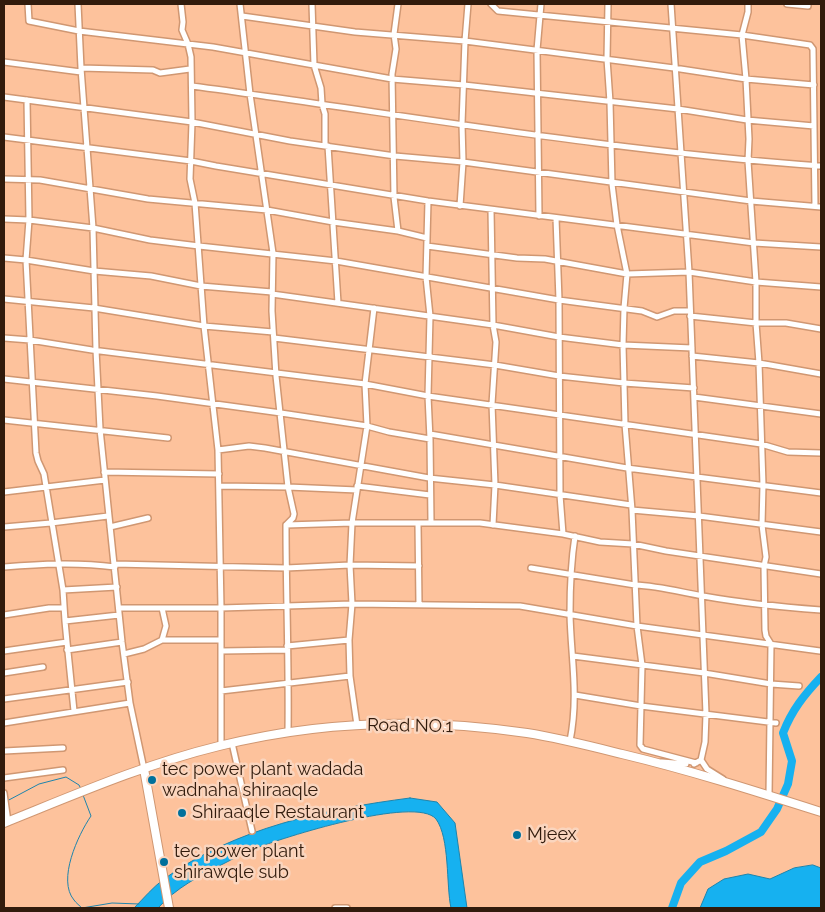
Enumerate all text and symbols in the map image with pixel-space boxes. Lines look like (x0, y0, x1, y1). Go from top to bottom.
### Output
street label: Road NO.1 (367, 714, 453, 738)
place label: tec power plant wadada wadnaha shiraaqle (162, 759, 363, 802)
marker: tec power plant wadada wadnaha shiraaqle (146, 774, 158, 786)
place label: Shiraaqle Restaurant (192, 802, 364, 824)
marker: Shiraaqle Restaurant (176, 807, 188, 819)
place label: Mjeex (527, 824, 577, 846)
marker: Mjeex (511, 829, 523, 841)
place label: tec power plant shirawqle sub (174, 841, 304, 884)
marker: tec power plant shirawqle sub (158, 856, 170, 868)

